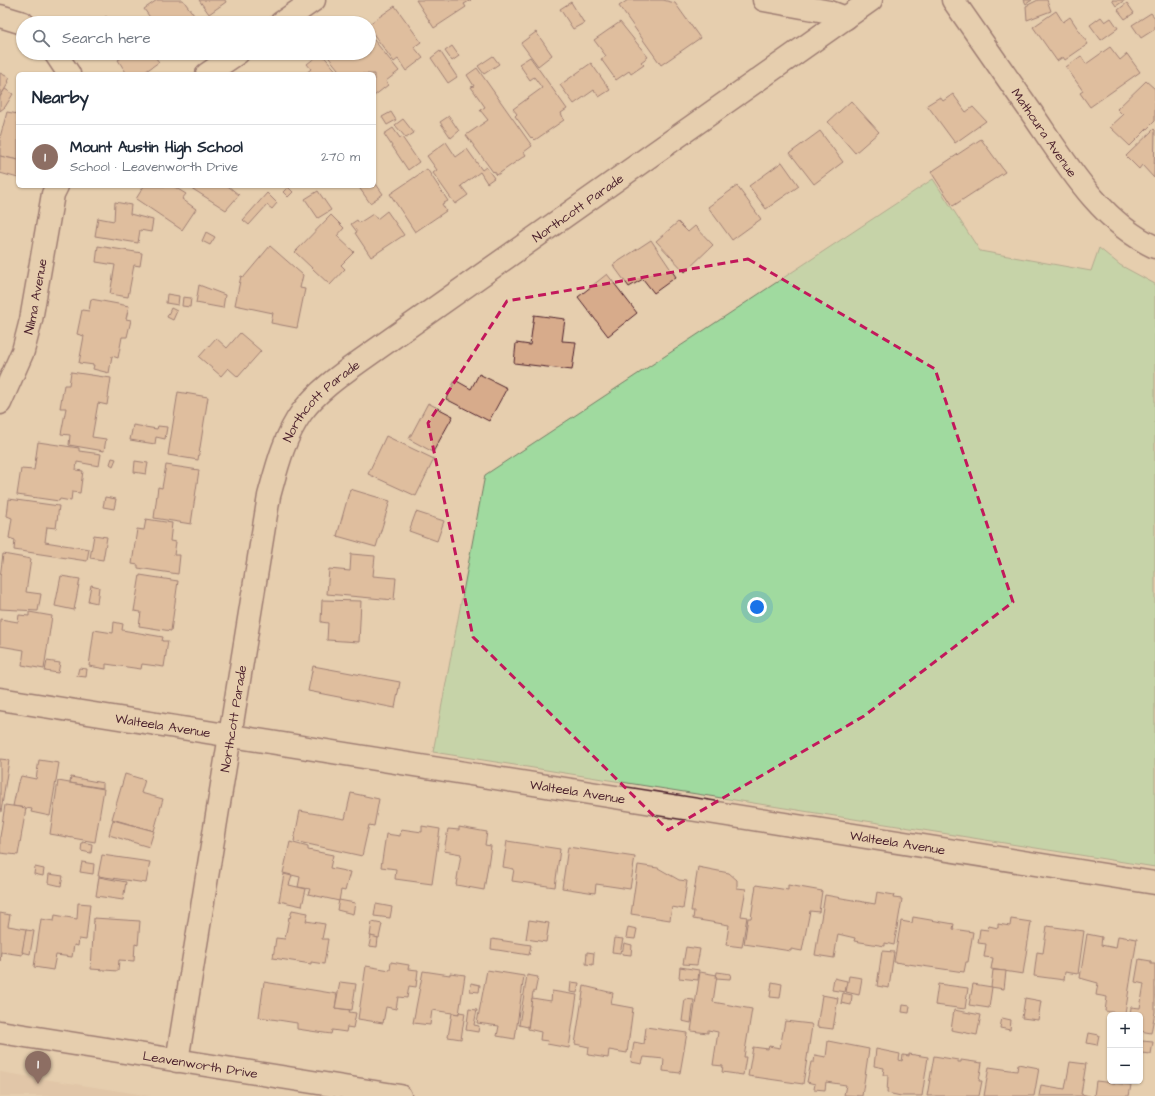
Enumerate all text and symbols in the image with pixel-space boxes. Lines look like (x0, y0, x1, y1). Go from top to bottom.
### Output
search box (16, 16, 376, 60)
icon: search (30, 27, 52, 49)
text: Search here (62, 28, 151, 49)
street label: Mathoura Avenue (1007, 85, 1081, 181)
text: Nearby (32, 86, 89, 110)
text: Mount Austin High School (70, 137, 243, 158)
text: 1 (44, 148, 46, 166)
text: 270 m (321, 148, 360, 166)
text: School · Leavenworth Drive (70, 158, 238, 176)
street label: Northcott Parade (529, 170, 627, 247)
street label: Nilma Avenue (20, 257, 52, 336)
street label: Northcott Parade (279, 356, 364, 445)
your location (747, 597, 767, 617)
street label: Northcott Parade (216, 664, 251, 773)
street label: Walteela Avenue (114, 709, 212, 742)
street label: Walteela Avenue (529, 776, 627, 808)
street label: Walteela Avenue (848, 827, 947, 859)
map controls (1107, 1012, 1143, 1084)
button: + (1107, 1012, 1143, 1048)
street label: Leavenworth Drive (141, 1047, 259, 1083)
button: − (1107, 1048, 1143, 1084)
pin: 1 (25, 1051, 51, 1084)

